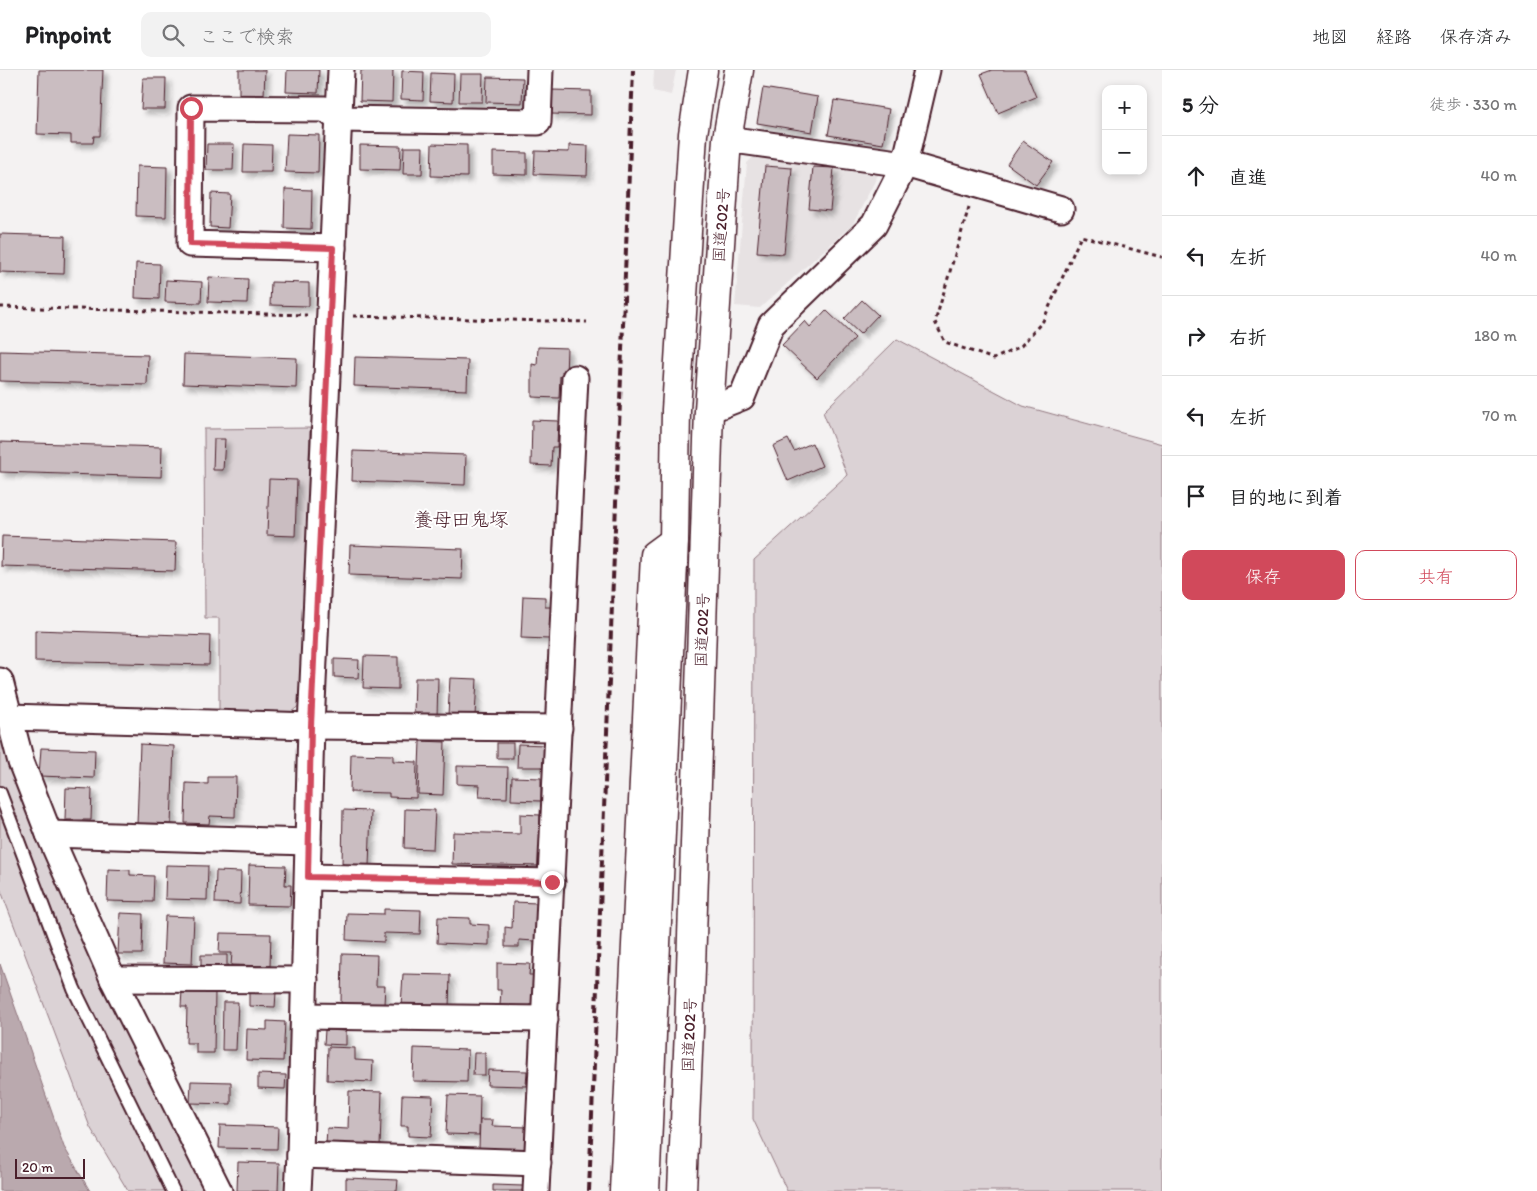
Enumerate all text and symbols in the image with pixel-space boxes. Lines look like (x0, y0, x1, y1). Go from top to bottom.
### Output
search box (141, 12, 491, 57)
text: Pinpoint (25, 20, 111, 49)
icon: search (159, 21, 187, 49)
text: ここで検索 (199, 25, 294, 48)
text: 地図 (1312, 26, 1348, 48)
text: 経路 (1376, 26, 1412, 48)
text: 保存済み (1440, 26, 1512, 48)
map controls (1102, 85, 1147, 175)
button: + (1102, 85, 1147, 130)
text: 5 分 (1182, 92, 1219, 117)
text: 徒歩 · 330 m (1430, 95, 1517, 114)
route start (180, 97, 203, 120)
button: − (1102, 130, 1147, 175)
icon: ahead (1182, 162, 1210, 190)
text: 直進 (1229, 166, 1267, 189)
text: 40 m (1480, 166, 1517, 185)
street label: 国道202号 (709, 187, 733, 263)
icon: left (1182, 242, 1210, 270)
text: 左折 (1229, 246, 1267, 269)
text: 40 m (1480, 246, 1517, 265)
icon: right (1182, 322, 1210, 350)
text: 右折 (1229, 326, 1267, 349)
text: 180 m (1474, 326, 1517, 345)
icon: left (1182, 402, 1210, 430)
text: 左折 (1229, 406, 1267, 429)
text: 70 m (1482, 406, 1517, 425)
icon: arrive (1182, 482, 1210, 510)
text: 目的地に到着 (1229, 486, 1343, 509)
district label: 養母田鬼塚 (413, 508, 509, 531)
button: 保存 (1182, 550, 1345, 600)
button: 共有 (1355, 550, 1517, 600)
street label: 国道202号 (691, 592, 713, 668)
route end (541, 871, 564, 894)
street label: 国道202号 (678, 997, 700, 1073)
scale bar (15, 1156, 85, 1179)
text: 20 m (22, 1159, 53, 1176)

